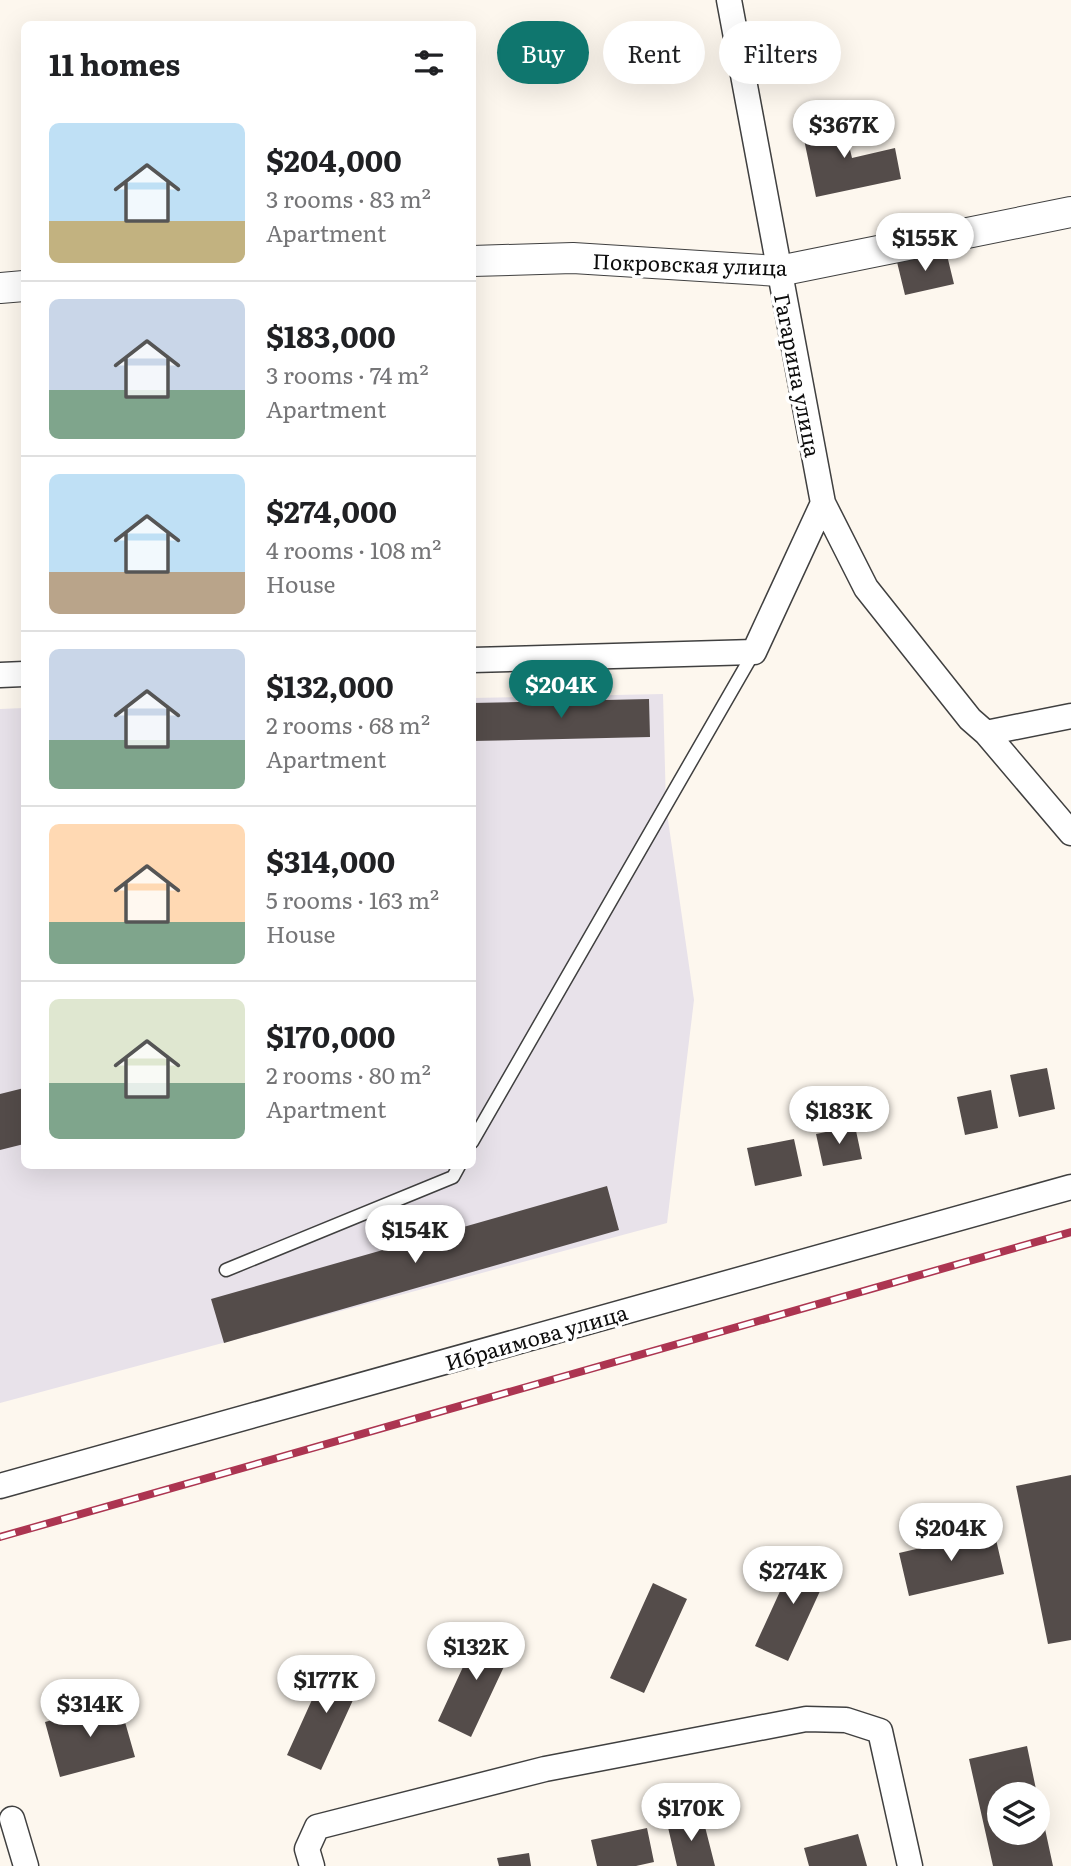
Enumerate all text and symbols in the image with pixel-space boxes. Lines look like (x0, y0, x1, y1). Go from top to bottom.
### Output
chip: Buy (497, 21, 589, 84)
chip: Rent (603, 21, 705, 84)
chip: Filters (719, 21, 841, 84)
text: 11 homes (49, 41, 180, 85)
icon: filters (410, 44, 448, 82)
pin: $367K (795, 100, 893, 160)
text: $367K (809, 106, 879, 140)
text: $204,000 (266, 137, 402, 181)
icon: home (105, 151, 189, 235)
text: 3 rooms · 83 m² (266, 181, 431, 215)
pin: $155K (876, 214, 974, 273)
text: Apartment (266, 215, 386, 249)
text: $155K (892, 219, 958, 253)
street label: Покровская улица (592, 244, 789, 282)
street label: Гагарина улица (768, 291, 830, 460)
text: $183,000 (266, 313, 396, 357)
icon: home (105, 327, 189, 411)
text: 3 rooms · 74 m² (266, 357, 429, 391)
text: Apartment (266, 391, 386, 425)
text: $274,000 (266, 488, 397, 532)
icon: home (105, 502, 189, 586)
text: 4 rooms · 108 m² (266, 532, 441, 566)
text: House (266, 566, 335, 600)
pin: $204K (512, 660, 610, 720)
text: $132,000 (266, 663, 394, 707)
text: $204K (525, 666, 597, 700)
icon: home (105, 677, 189, 761)
text: 2 rooms · 68 m² (266, 707, 430, 741)
text: Apartment (266, 741, 386, 775)
text: $314,000 (266, 838, 395, 882)
icon: home (105, 852, 189, 936)
text: 5 rooms · 163 m² (266, 882, 439, 916)
text: House (266, 916, 335, 950)
text: $170,000 (266, 1013, 395, 1057)
icon: home (105, 1027, 189, 1111)
text: 2 rooms · 80 m² (266, 1057, 431, 1091)
pin: $183K (790, 1086, 888, 1146)
text: Apartment (266, 1091, 386, 1125)
text: $183K (805, 1092, 873, 1126)
pin: $154K (366, 1206, 464, 1265)
text: $154K (381, 1211, 449, 1245)
street label: Ибраимова улица (441, 1295, 632, 1377)
pin: $204K (902, 1504, 1000, 1563)
text: $204K (915, 1509, 987, 1543)
pin: $274K (744, 1546, 842, 1606)
text: $274K (759, 1552, 827, 1586)
pin: $132K (427, 1622, 525, 1682)
text: $132K (443, 1628, 509, 1662)
pin: $177K (277, 1656, 375, 1715)
text: $177K (293, 1661, 359, 1695)
pin: $314K (41, 1680, 139, 1739)
text: $314K (56, 1685, 124, 1719)
map controls (987, 1782, 1050, 1845)
button: layers (987, 1782, 1050, 1845)
pin: $170K (642, 1784, 740, 1843)
text: $170K (657, 1789, 725, 1823)

